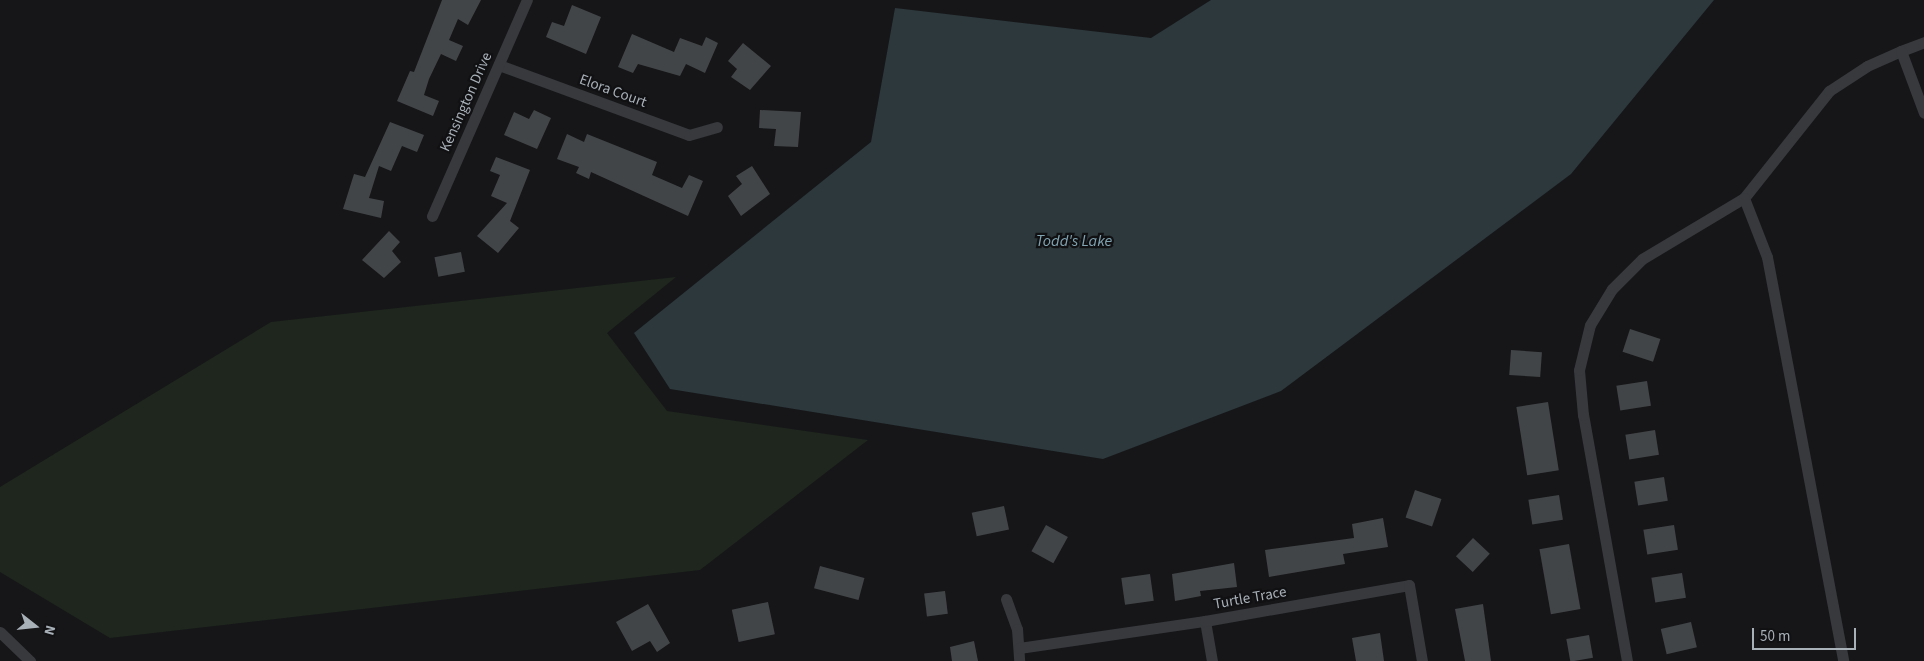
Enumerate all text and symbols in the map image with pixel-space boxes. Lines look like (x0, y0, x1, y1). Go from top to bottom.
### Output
street label: Kensington Drive (436, 50, 496, 154)
street label: Elora Court (577, 71, 649, 111)
water label: Todd's Lake (1036, 231, 1112, 251)
street label: Turtle Trace (1212, 583, 1288, 613)
north arrow (10, 601, 60, 651)
scale bar (1754, 618, 1858, 650)
text: N (39, 623, 60, 637)
text: 50 m (1760, 626, 1790, 647)

